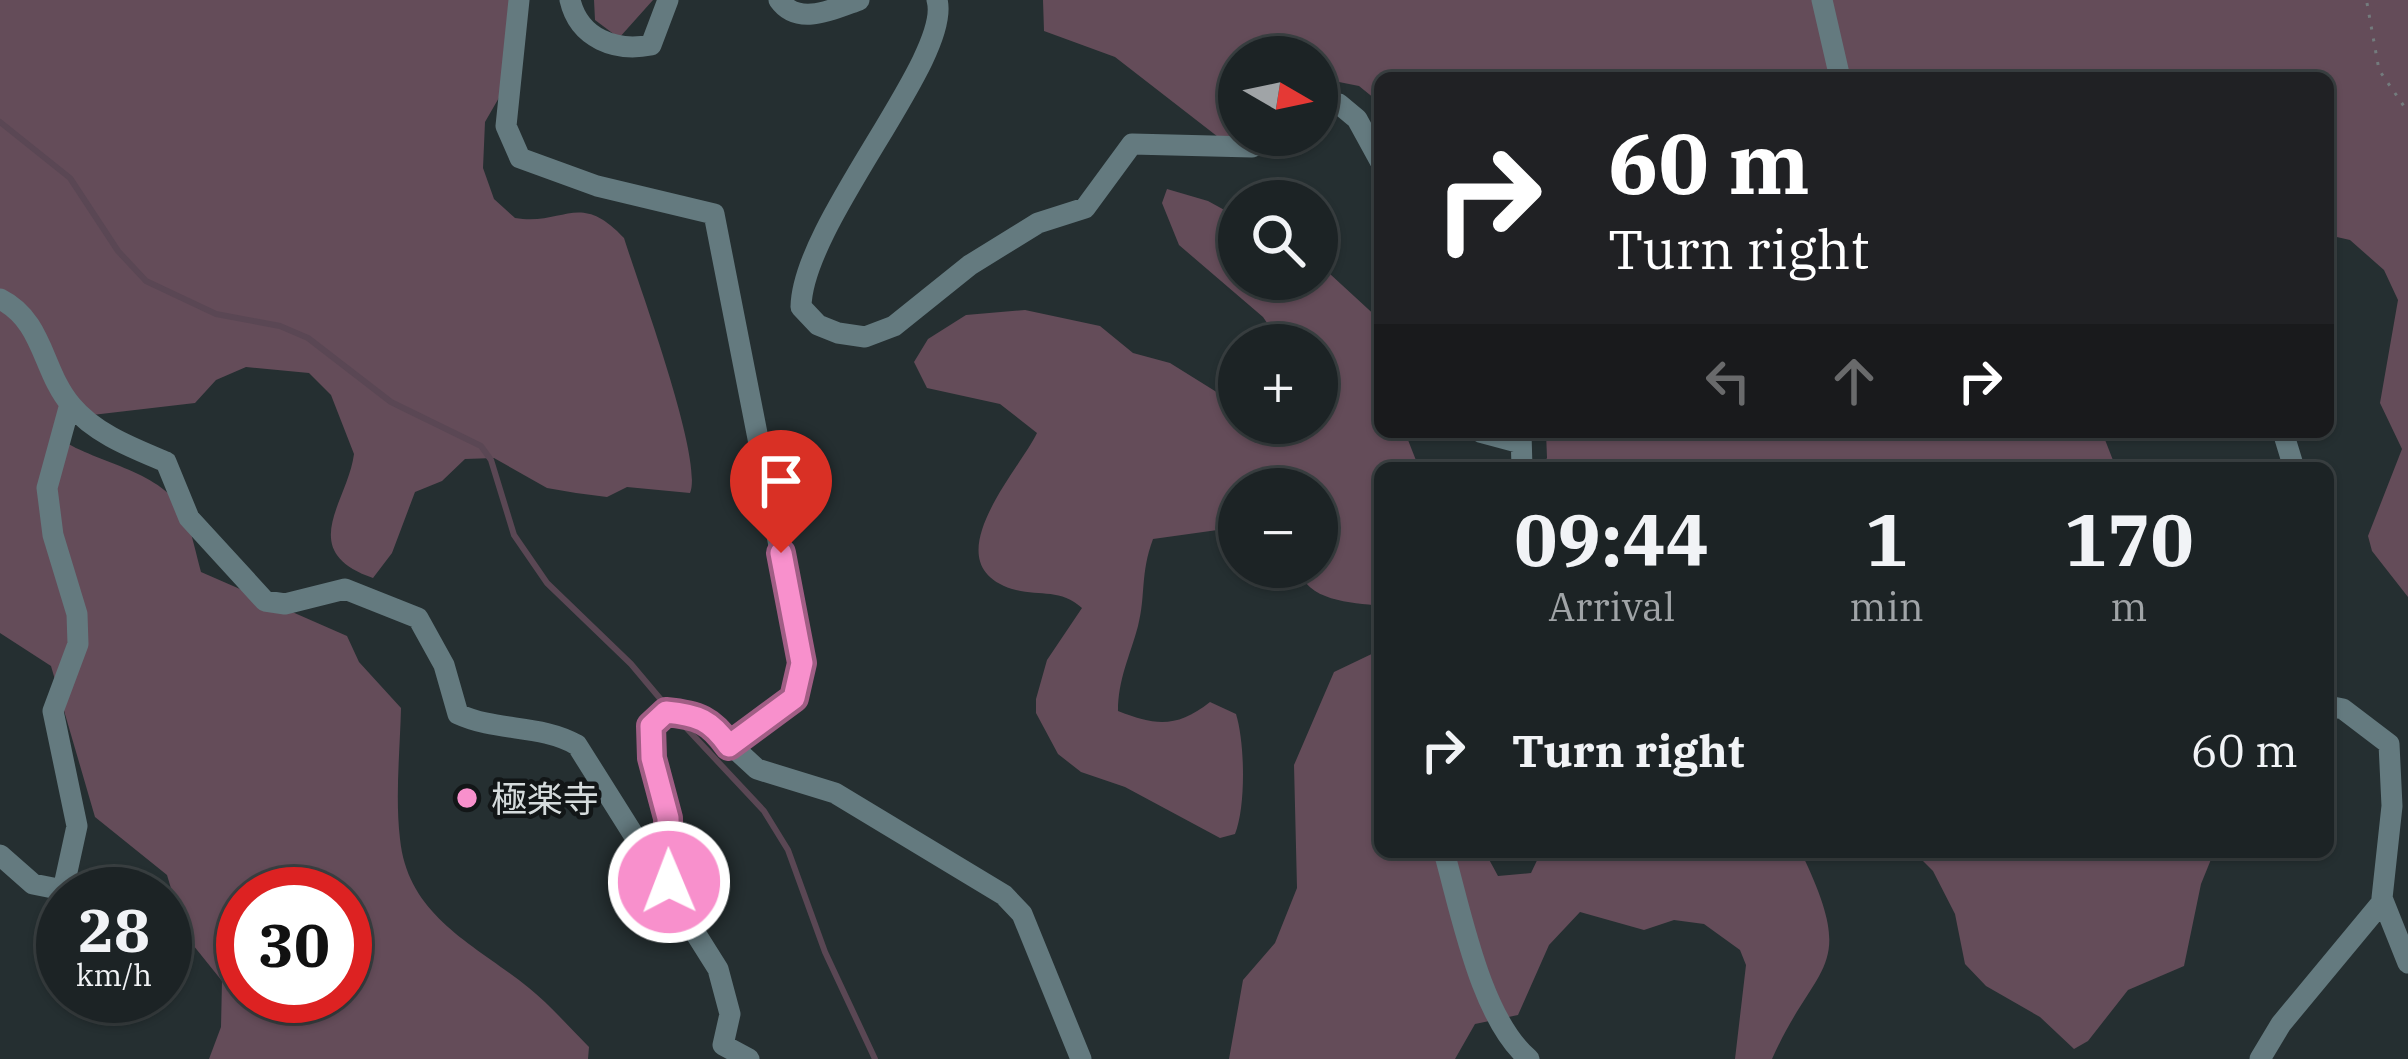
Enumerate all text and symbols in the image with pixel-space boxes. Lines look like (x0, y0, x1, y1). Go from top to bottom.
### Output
north arrow (1218, 36, 1338, 156)
map controls (1218, 36, 1338, 588)
text: 60 m (1608, 108, 1810, 217)
icon: right (1410, 120, 1566, 276)
button: search (1218, 180, 1338, 300)
text: Turn right (1608, 214, 1870, 284)
button: + (1218, 324, 1338, 444)
icon: left (1695, 348, 1761, 414)
icon: ahead (1821, 348, 1887, 414)
icon: right (1947, 348, 2013, 414)
pin (730, 430, 832, 553)
icon: arrive (748, 448, 814, 514)
button: − (1218, 468, 1338, 588)
text: 09:44 (1514, 492, 1709, 586)
text: 1 (1865, 492, 1908, 586)
text: 170 (2064, 492, 2194, 586)
text: Arrival (1548, 581, 1675, 632)
text: min (1849, 581, 1924, 632)
text: m (2110, 581, 2147, 632)
icon: right (1410, 717, 1476, 783)
text: Turn right (1512, 721, 1744, 779)
text: 60 m (2191, 721, 2298, 779)
place label: 極楽寺 (491, 775, 599, 822)
marker: 極楽寺 (454, 785, 480, 811)
position arrow (606, 819, 732, 945)
speed limit sign: 30 (216, 867, 372, 1023)
text: 28 (78, 890, 150, 969)
text: km/h (76, 955, 152, 994)

